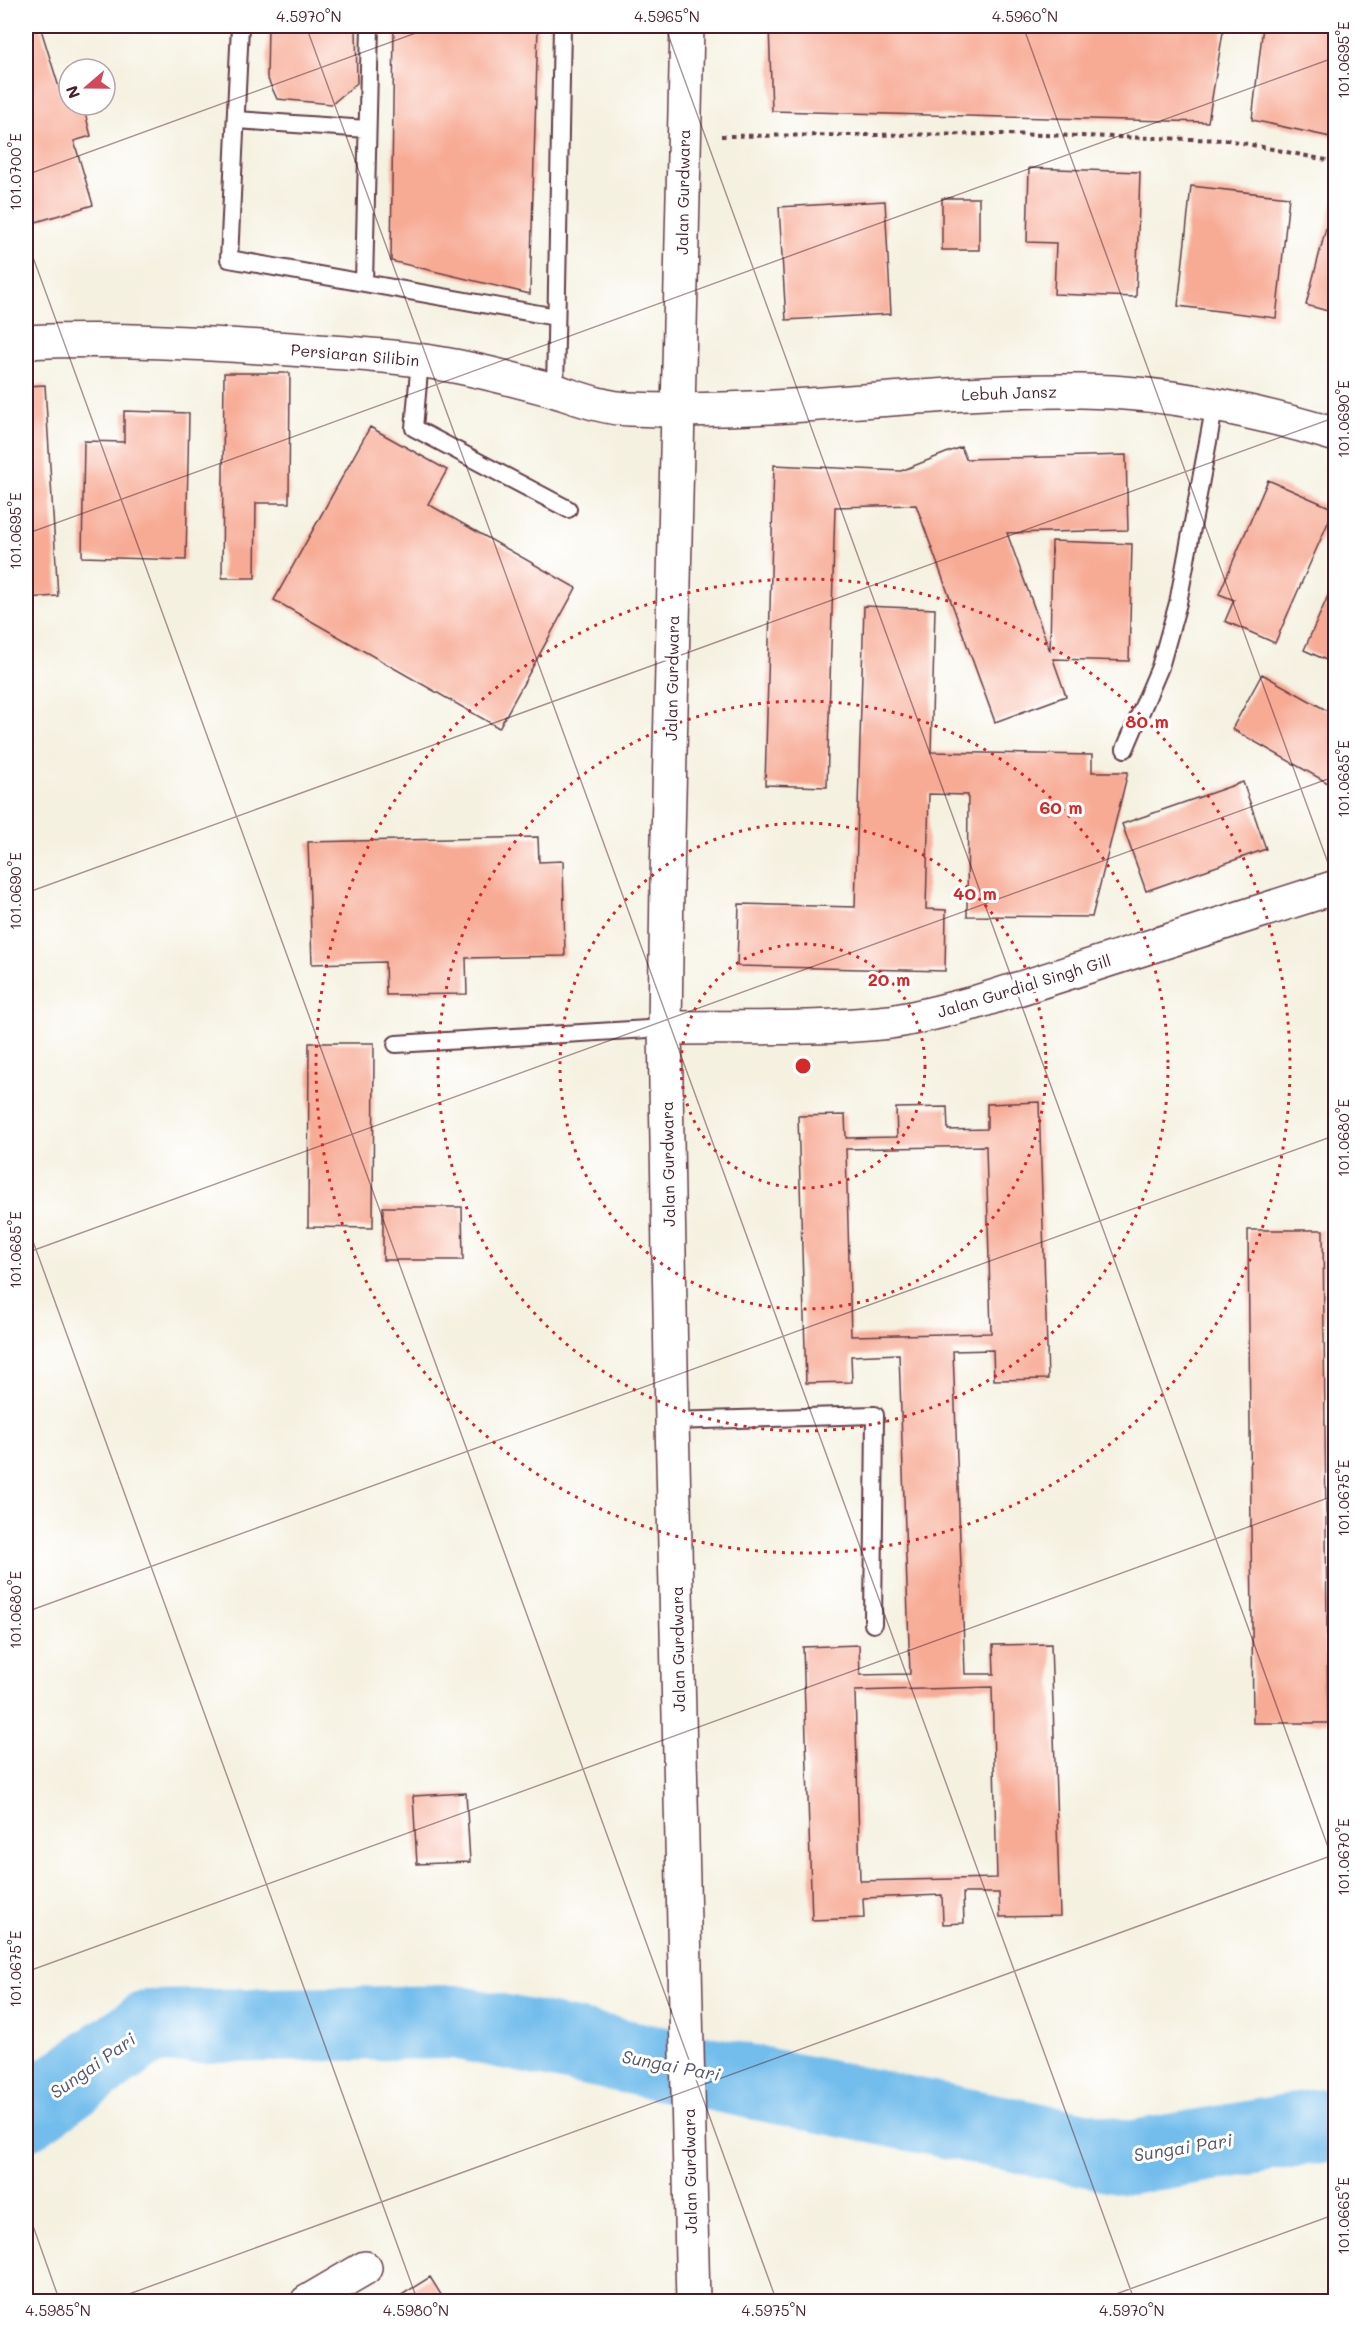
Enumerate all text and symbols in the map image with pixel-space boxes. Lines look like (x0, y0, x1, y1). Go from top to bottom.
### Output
text: 4.5970°N (276, 6, 342, 26)
text: 4.5965°N (634, 6, 700, 26)
text: 4.5960°N (992, 6, 1058, 26)
text: 101.0695°E (1333, 21, 1353, 99)
north arrow (57, 57, 117, 117)
text: N (60, 83, 84, 102)
street label: Jalan Gurdwara (671, 129, 694, 255)
text: 101.0700°E (5, 133, 25, 211)
street label: Persiaran Silibin (290, 338, 420, 371)
street label: Lebuh Jansz (961, 380, 1057, 405)
text: 101.0690°E (1333, 380, 1353, 458)
text: 101.0695°E (5, 492, 25, 570)
street label: Jalan Gurdwara (660, 615, 683, 741)
text: 80 m (1125, 709, 1169, 733)
text: 101.0685°E (1333, 740, 1353, 818)
text: 60 m (1039, 795, 1083, 819)
text: 101.0690°E (5, 852, 25, 930)
text: 40 m (953, 881, 997, 905)
street label: Jalan Gurdial Singh Gill (934, 949, 1113, 1022)
text: 20 m (868, 967, 910, 991)
centre of rings (793, 1056, 813, 1076)
text: 101.0680°E (1333, 1099, 1353, 1177)
street label: Jalan Gurdwara (656, 1101, 679, 1227)
text: 101.0685°E (5, 1211, 25, 1289)
text: 101.0675°E (1333, 1459, 1353, 1536)
text: 101.0680°E (5, 1571, 25, 1649)
street label: Jalan Gurdwara (666, 1586, 689, 1712)
text: 101.0670°E (1333, 1818, 1353, 1896)
text: 101.0675°E (5, 1930, 25, 2007)
water label: Sungai Pari (45, 2026, 141, 2104)
water label: Sungai Pari (620, 2044, 723, 2086)
street label: Jalan Gurdwara (678, 2108, 701, 2234)
water label: Sungai Pari (1132, 2127, 1234, 2167)
text: 101.0665°E (1333, 2177, 1353, 2255)
text: 4.5985°N (25, 2300, 91, 2320)
text: 4.5980°N (383, 2300, 449, 2320)
text: 4.5975°N (742, 2300, 806, 2320)
text: 4.5970°N (1099, 2300, 1165, 2320)

